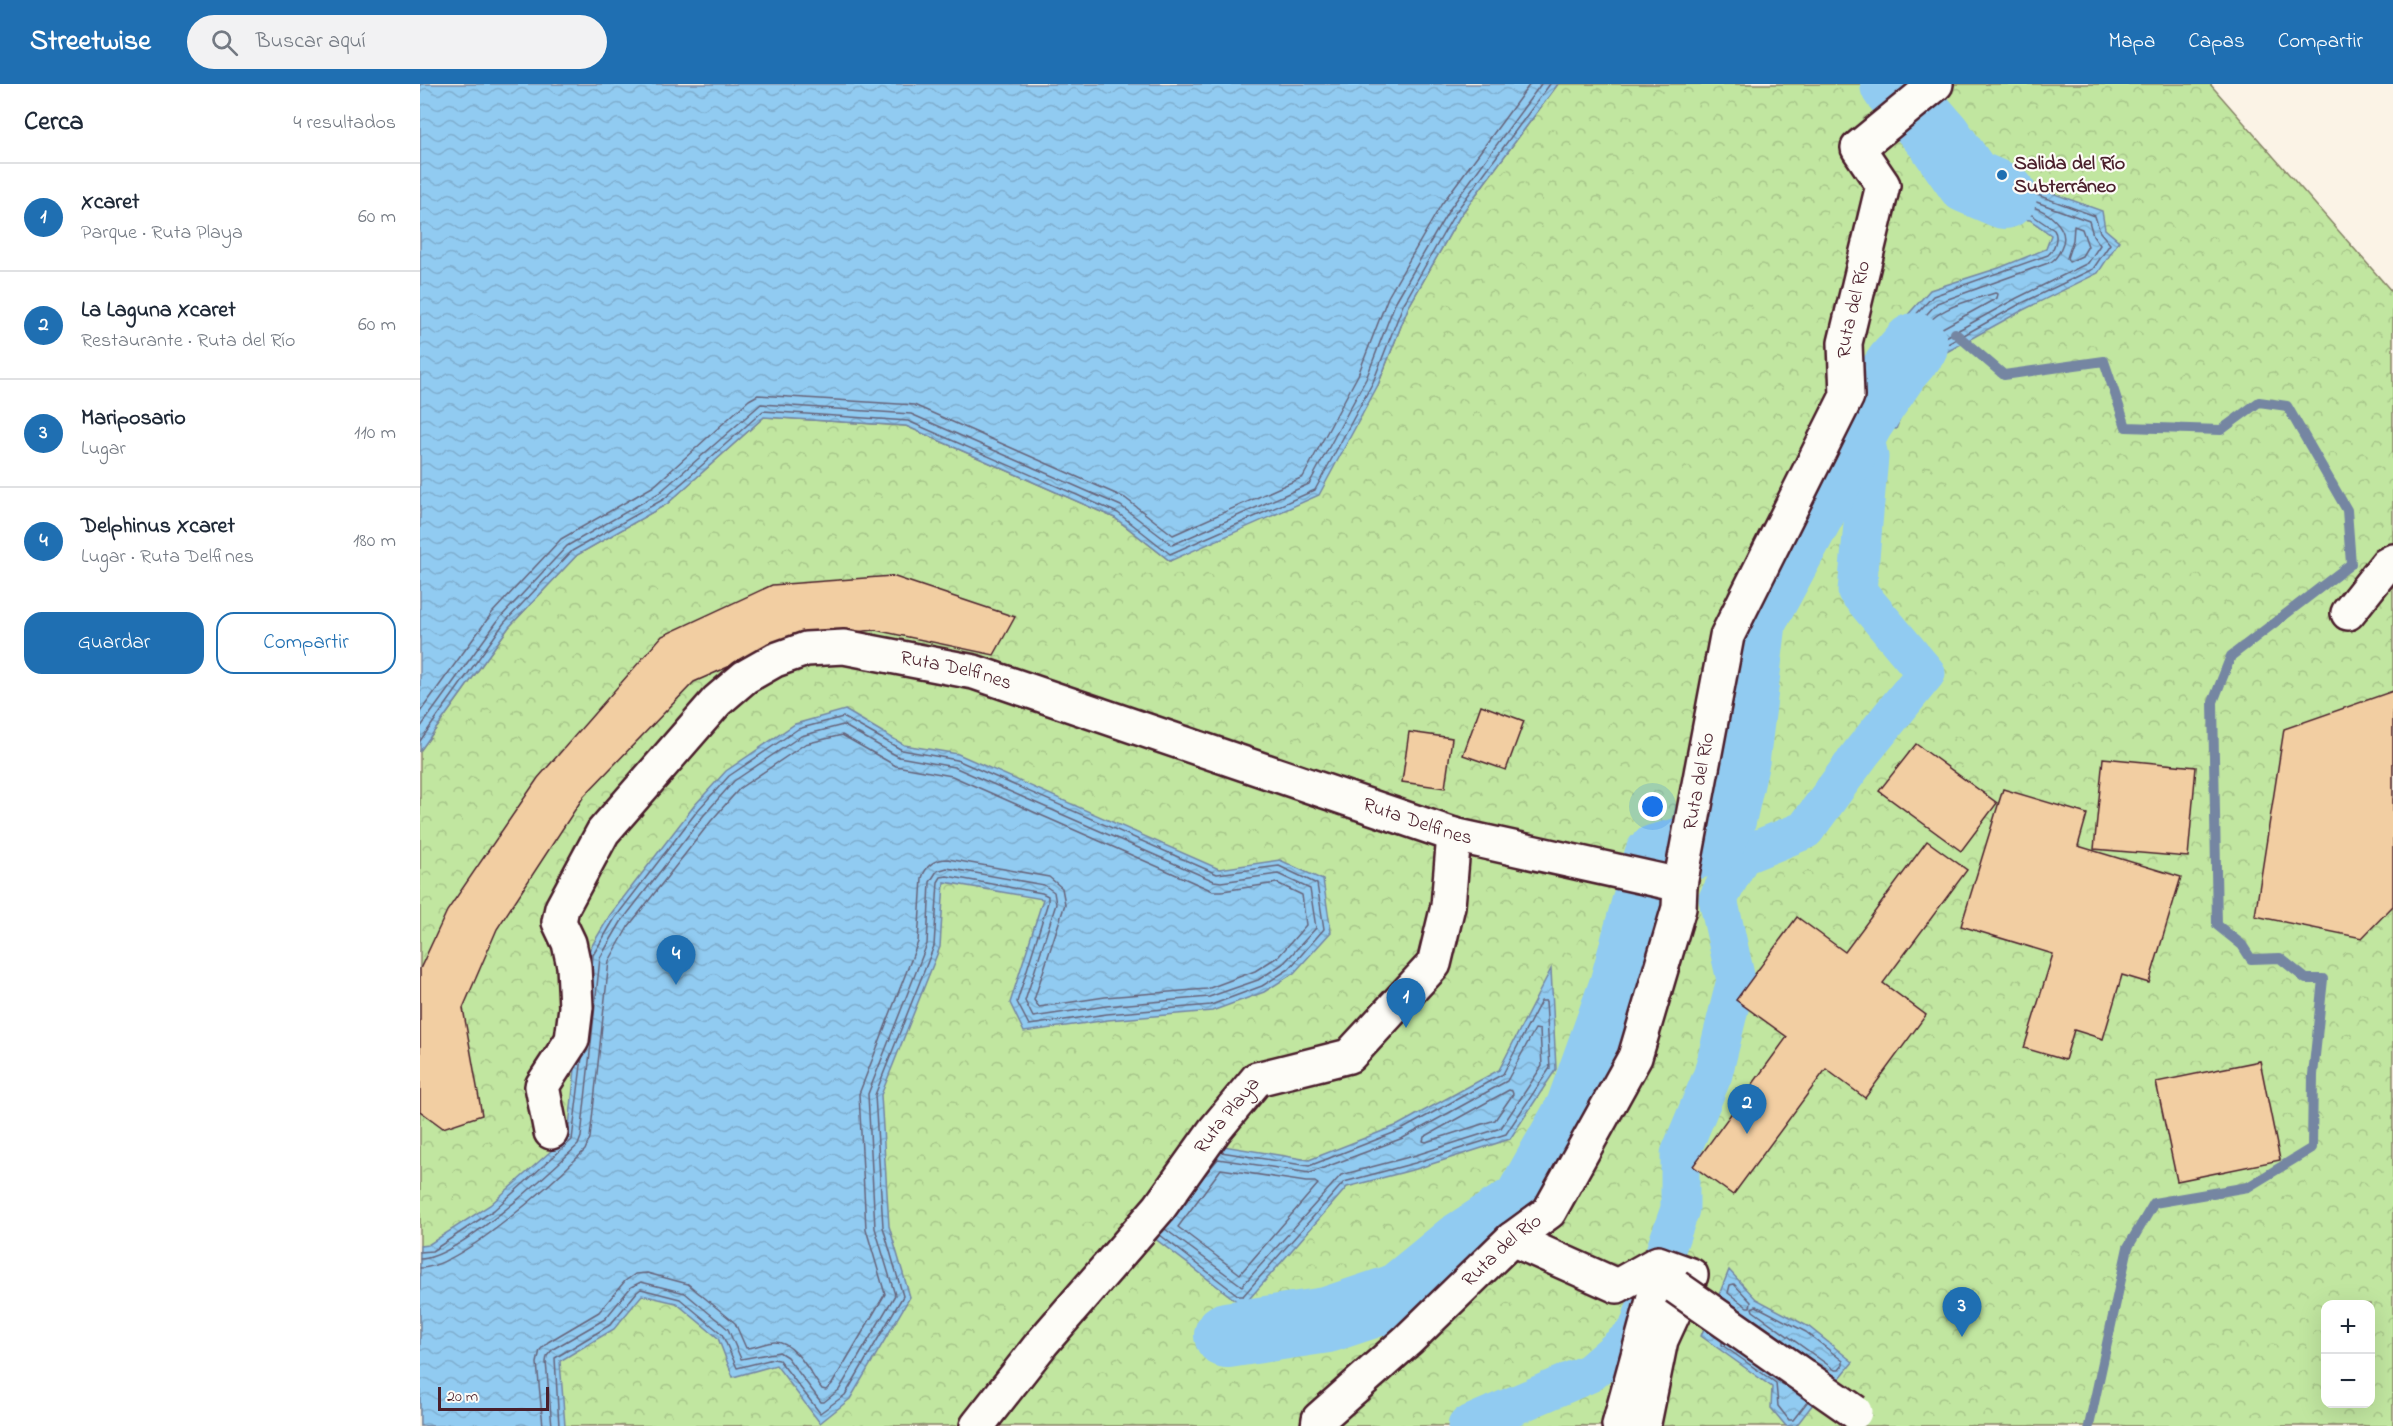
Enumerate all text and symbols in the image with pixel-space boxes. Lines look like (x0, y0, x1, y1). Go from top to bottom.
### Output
search box (187, 15, 607, 69)
text: Streetwise (30, 22, 151, 63)
icon: search (208, 26, 241, 59)
text: Buscar aquí (256, 26, 366, 58)
text: Mapa (2108, 27, 2155, 57)
text: Capas (2188, 27, 2245, 57)
text: Compartir (2278, 27, 2363, 57)
text: Cerca (24, 104, 84, 142)
text: 4 resultados (293, 109, 396, 138)
place label: Salida del Río Subterráneo (2014, 150, 2125, 202)
marker: Salida del Río Subterráneo (1995, 168, 2009, 182)
text: Xcaret (81, 187, 139, 219)
text: 1 (40, 203, 47, 232)
text: 60 m (358, 203, 396, 232)
text: Parque · Ruta Playa (81, 219, 243, 248)
street label: Ruta del Río (1830, 258, 1879, 358)
text: La Laguna Xcaret (81, 295, 236, 327)
text: 2 (39, 311, 48, 340)
text: 60 m (358, 311, 396, 340)
text: Restaurante · Ruta del Río (81, 327, 295, 356)
text: Mariposario (81, 403, 186, 435)
text: 3 (39, 419, 48, 448)
text: 110 m (354, 419, 396, 448)
text: Lugar (81, 435, 126, 464)
text: Delphinus Xcaret (81, 511, 235, 543)
text: 4 (39, 527, 48, 556)
text: 180 m (353, 527, 396, 556)
text: Lugar · Ruta Delfines (81, 543, 254, 572)
button: Guardar (24, 612, 204, 674)
button: Compartir (216, 612, 396, 674)
street label: Ruta Delfines (898, 644, 1016, 698)
street label: Ruta del Río (1676, 730, 1723, 832)
street label: Ruta Delfines (1359, 790, 1475, 853)
your location (1638, 792, 1667, 821)
pin: 4 (656, 936, 696, 985)
pin: 1 (1386, 978, 1426, 1028)
street label: Ruta Playa (1187, 1071, 1267, 1160)
pin: 2 (1728, 1084, 1766, 1134)
street label: Ruta del Río (1456, 1207, 1548, 1294)
pin: 3 (1942, 1288, 1982, 1337)
map controls (2321, 1300, 2375, 1408)
button: + (2321, 1300, 2375, 1354)
button: − (2321, 1354, 2375, 1408)
scale bar (438, 1384, 549, 1412)
text: 20 m (447, 1385, 478, 1409)

